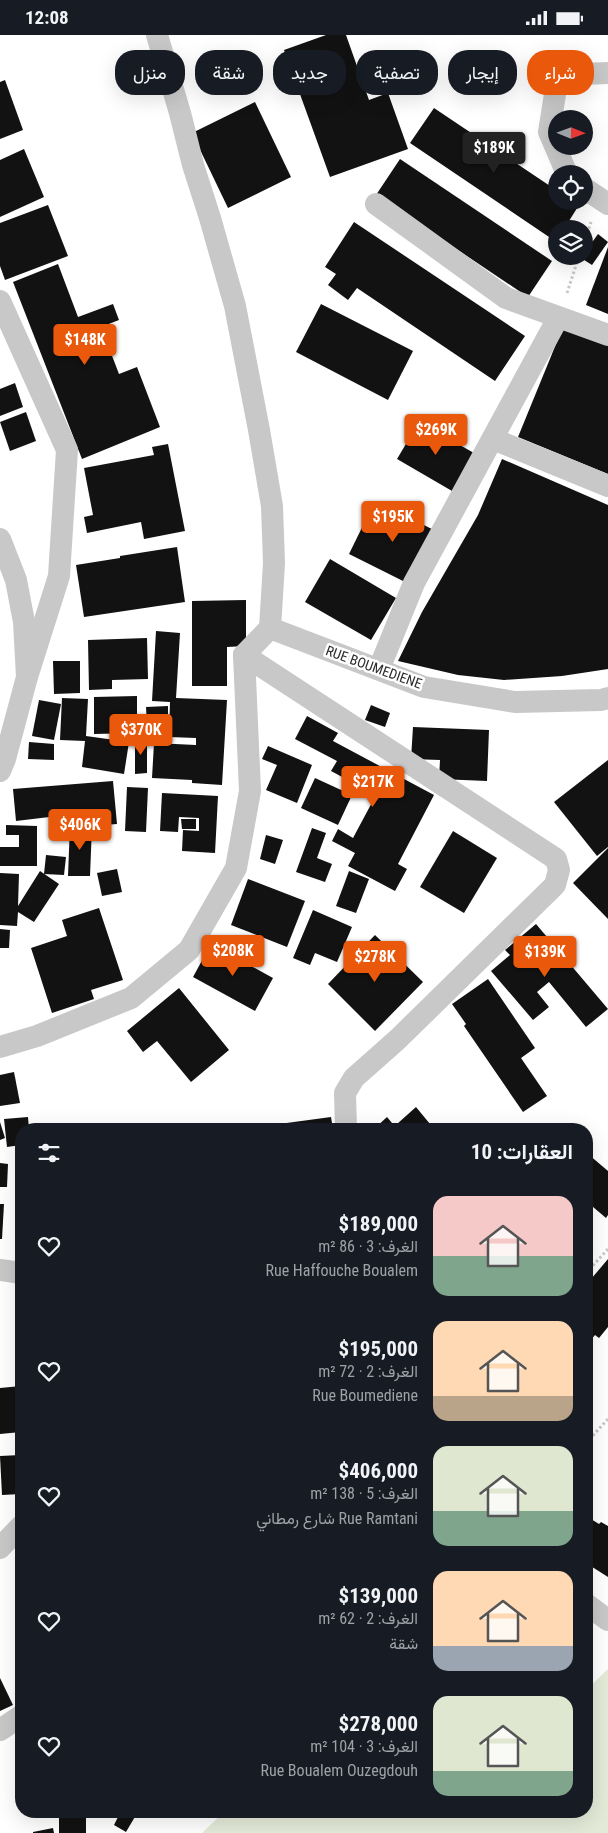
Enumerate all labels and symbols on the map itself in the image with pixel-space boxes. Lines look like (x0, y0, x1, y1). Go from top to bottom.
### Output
north arrow (548, 110, 592, 155)
pin: $189K (459, 131, 529, 174)
pin: $148K (50, 323, 120, 366)
pin: $269K (401, 413, 471, 456)
pin: $195K (358, 501, 428, 543)
street label: RUE BOUMEDIENE (324, 642, 424, 692)
pin: $370K (106, 713, 176, 756)
pin: $217K (338, 765, 408, 808)
pin: $406K (45, 809, 115, 851)
pin: $208K (198, 935, 268, 977)
pin: $139K (510, 935, 580, 978)
pin: $278K (340, 941, 410, 983)

